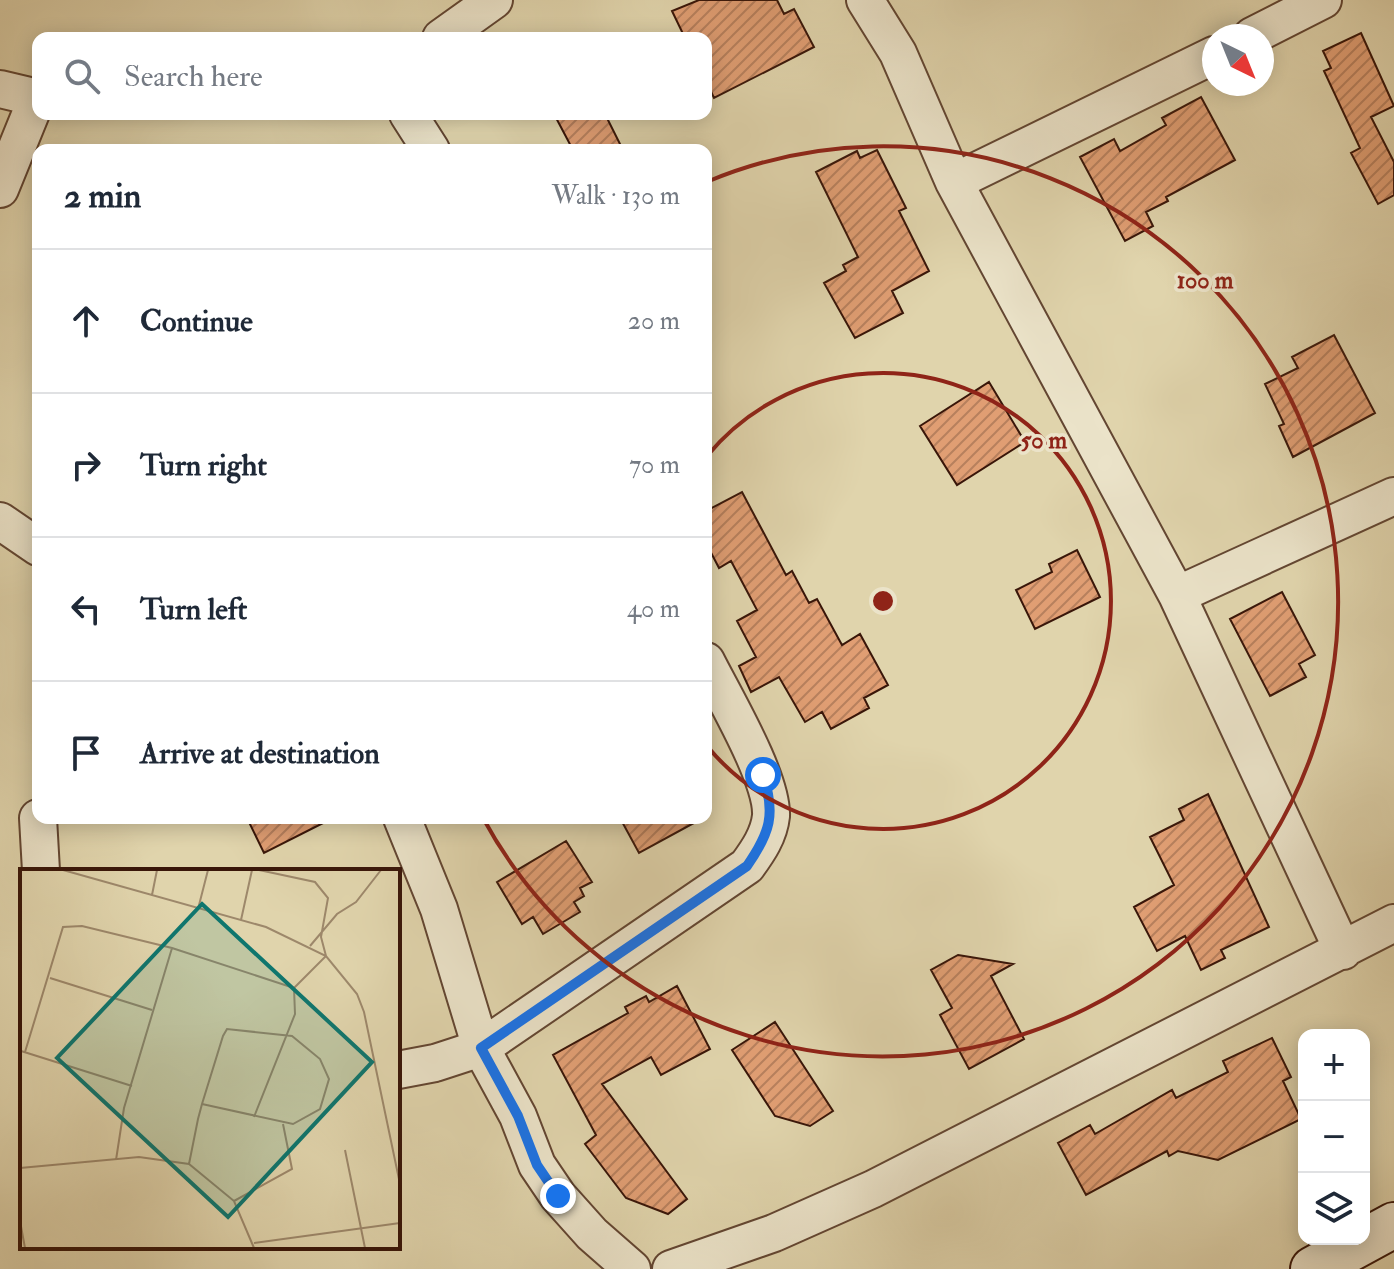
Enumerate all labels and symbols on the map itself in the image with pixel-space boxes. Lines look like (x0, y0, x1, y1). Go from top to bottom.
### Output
north arrow (1202, 24, 1274, 96)
text: 100 m (1177, 265, 1234, 296)
text: 50 m (1021, 425, 1068, 456)
centre of rings (869, 587, 897, 615)
route start (745, 757, 781, 793)
inset map (20, 869, 400, 1249)
route end (540, 1178, 576, 1214)

